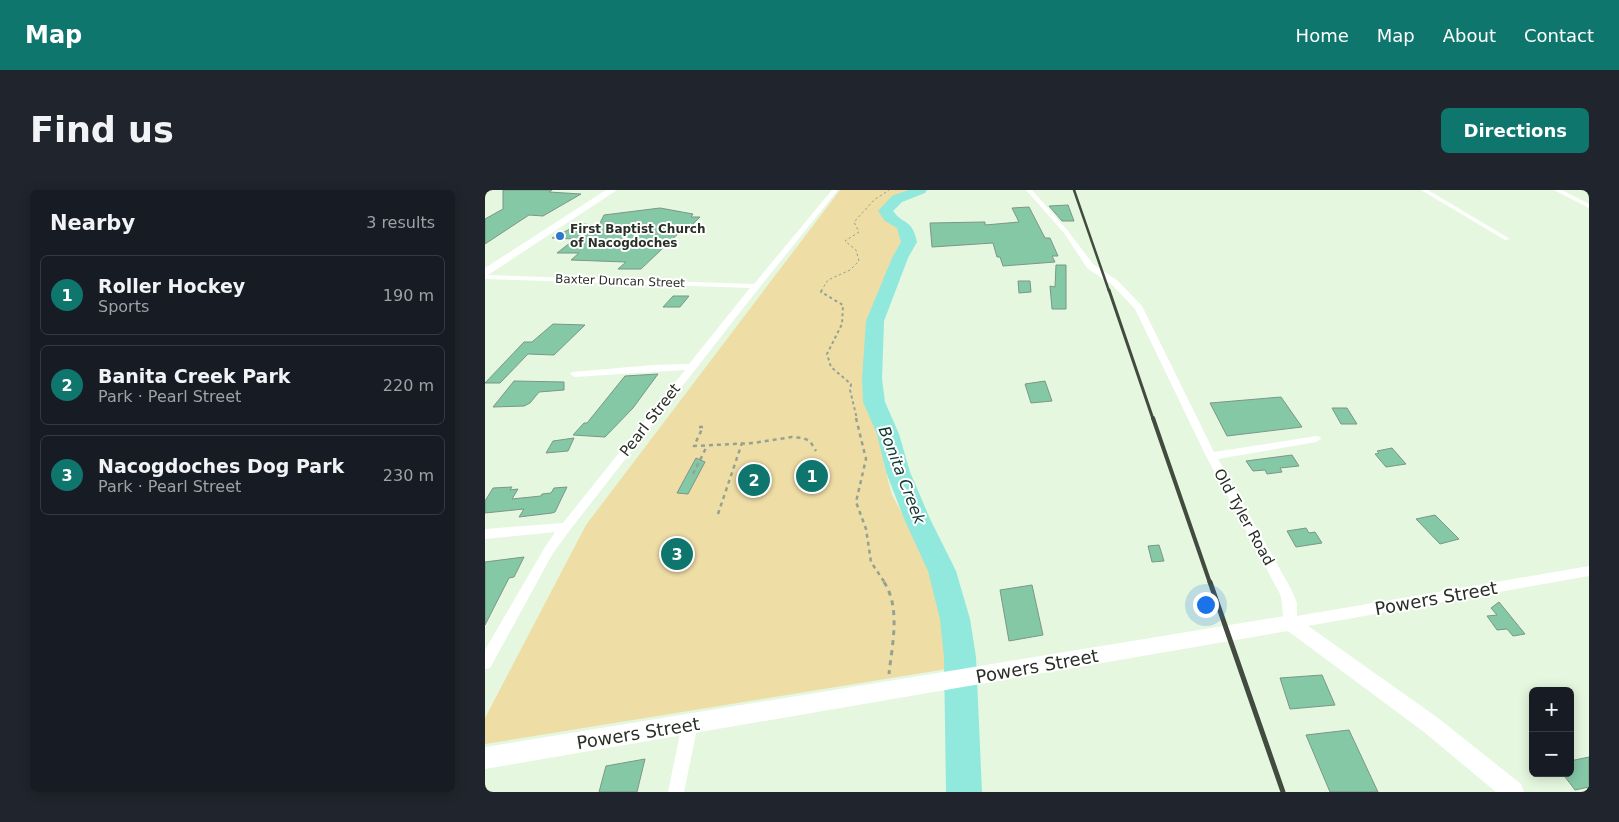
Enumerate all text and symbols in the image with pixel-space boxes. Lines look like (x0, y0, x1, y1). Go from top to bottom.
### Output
text: Map (25, 21, 82, 49)
text: Home (1296, 25, 1349, 46)
text: Map (1377, 25, 1415, 46)
text: About (1443, 25, 1496, 46)
text: Contact (1524, 25, 1594, 46)
button: Directions (1441, 108, 1589, 153)
text: Find us (30, 110, 174, 150)
text: Nearby (50, 211, 135, 235)
text: 3 results (366, 213, 435, 232)
place label: First Baptist Church of Nacogdoches (570, 222, 706, 250)
marker: First Baptist Church of Nacogdoches (554, 230, 566, 242)
street label: Baxter Duncan Street (555, 272, 685, 290)
text: Roller Hockey (98, 275, 245, 297)
text: 1 (61, 286, 73, 305)
text: 190 m (383, 286, 434, 305)
text: Sports (98, 297, 149, 316)
text: Banita Creek Park (98, 365, 290, 387)
text: 2 (61, 376, 73, 395)
text: 220 m (383, 376, 434, 395)
street label: Pearl Street (616, 380, 684, 460)
text: Park · Pearl Street (98, 387, 241, 406)
water label: Bonita Creek (875, 423, 930, 527)
text: Nacogdoches Dog Park (98, 455, 344, 477)
pin: 1 (796, 457, 828, 495)
pin: 2 (738, 461, 770, 499)
street label: Old Tyler Road (1210, 465, 1278, 569)
text: 3 (61, 466, 73, 485)
text: 230 m (383, 466, 434, 485)
text: Park · Pearl Street (98, 477, 241, 496)
pin: 3 (661, 535, 693, 573)
street label: Powers Street (1373, 577, 1499, 619)
your location (1193, 592, 1219, 618)
street label: Powers Street (974, 645, 1100, 687)
map controls (1529, 687, 1574, 777)
button: + (1529, 687, 1574, 732)
street label: Powers Street (575, 713, 701, 753)
button: − (1529, 732, 1574, 777)

